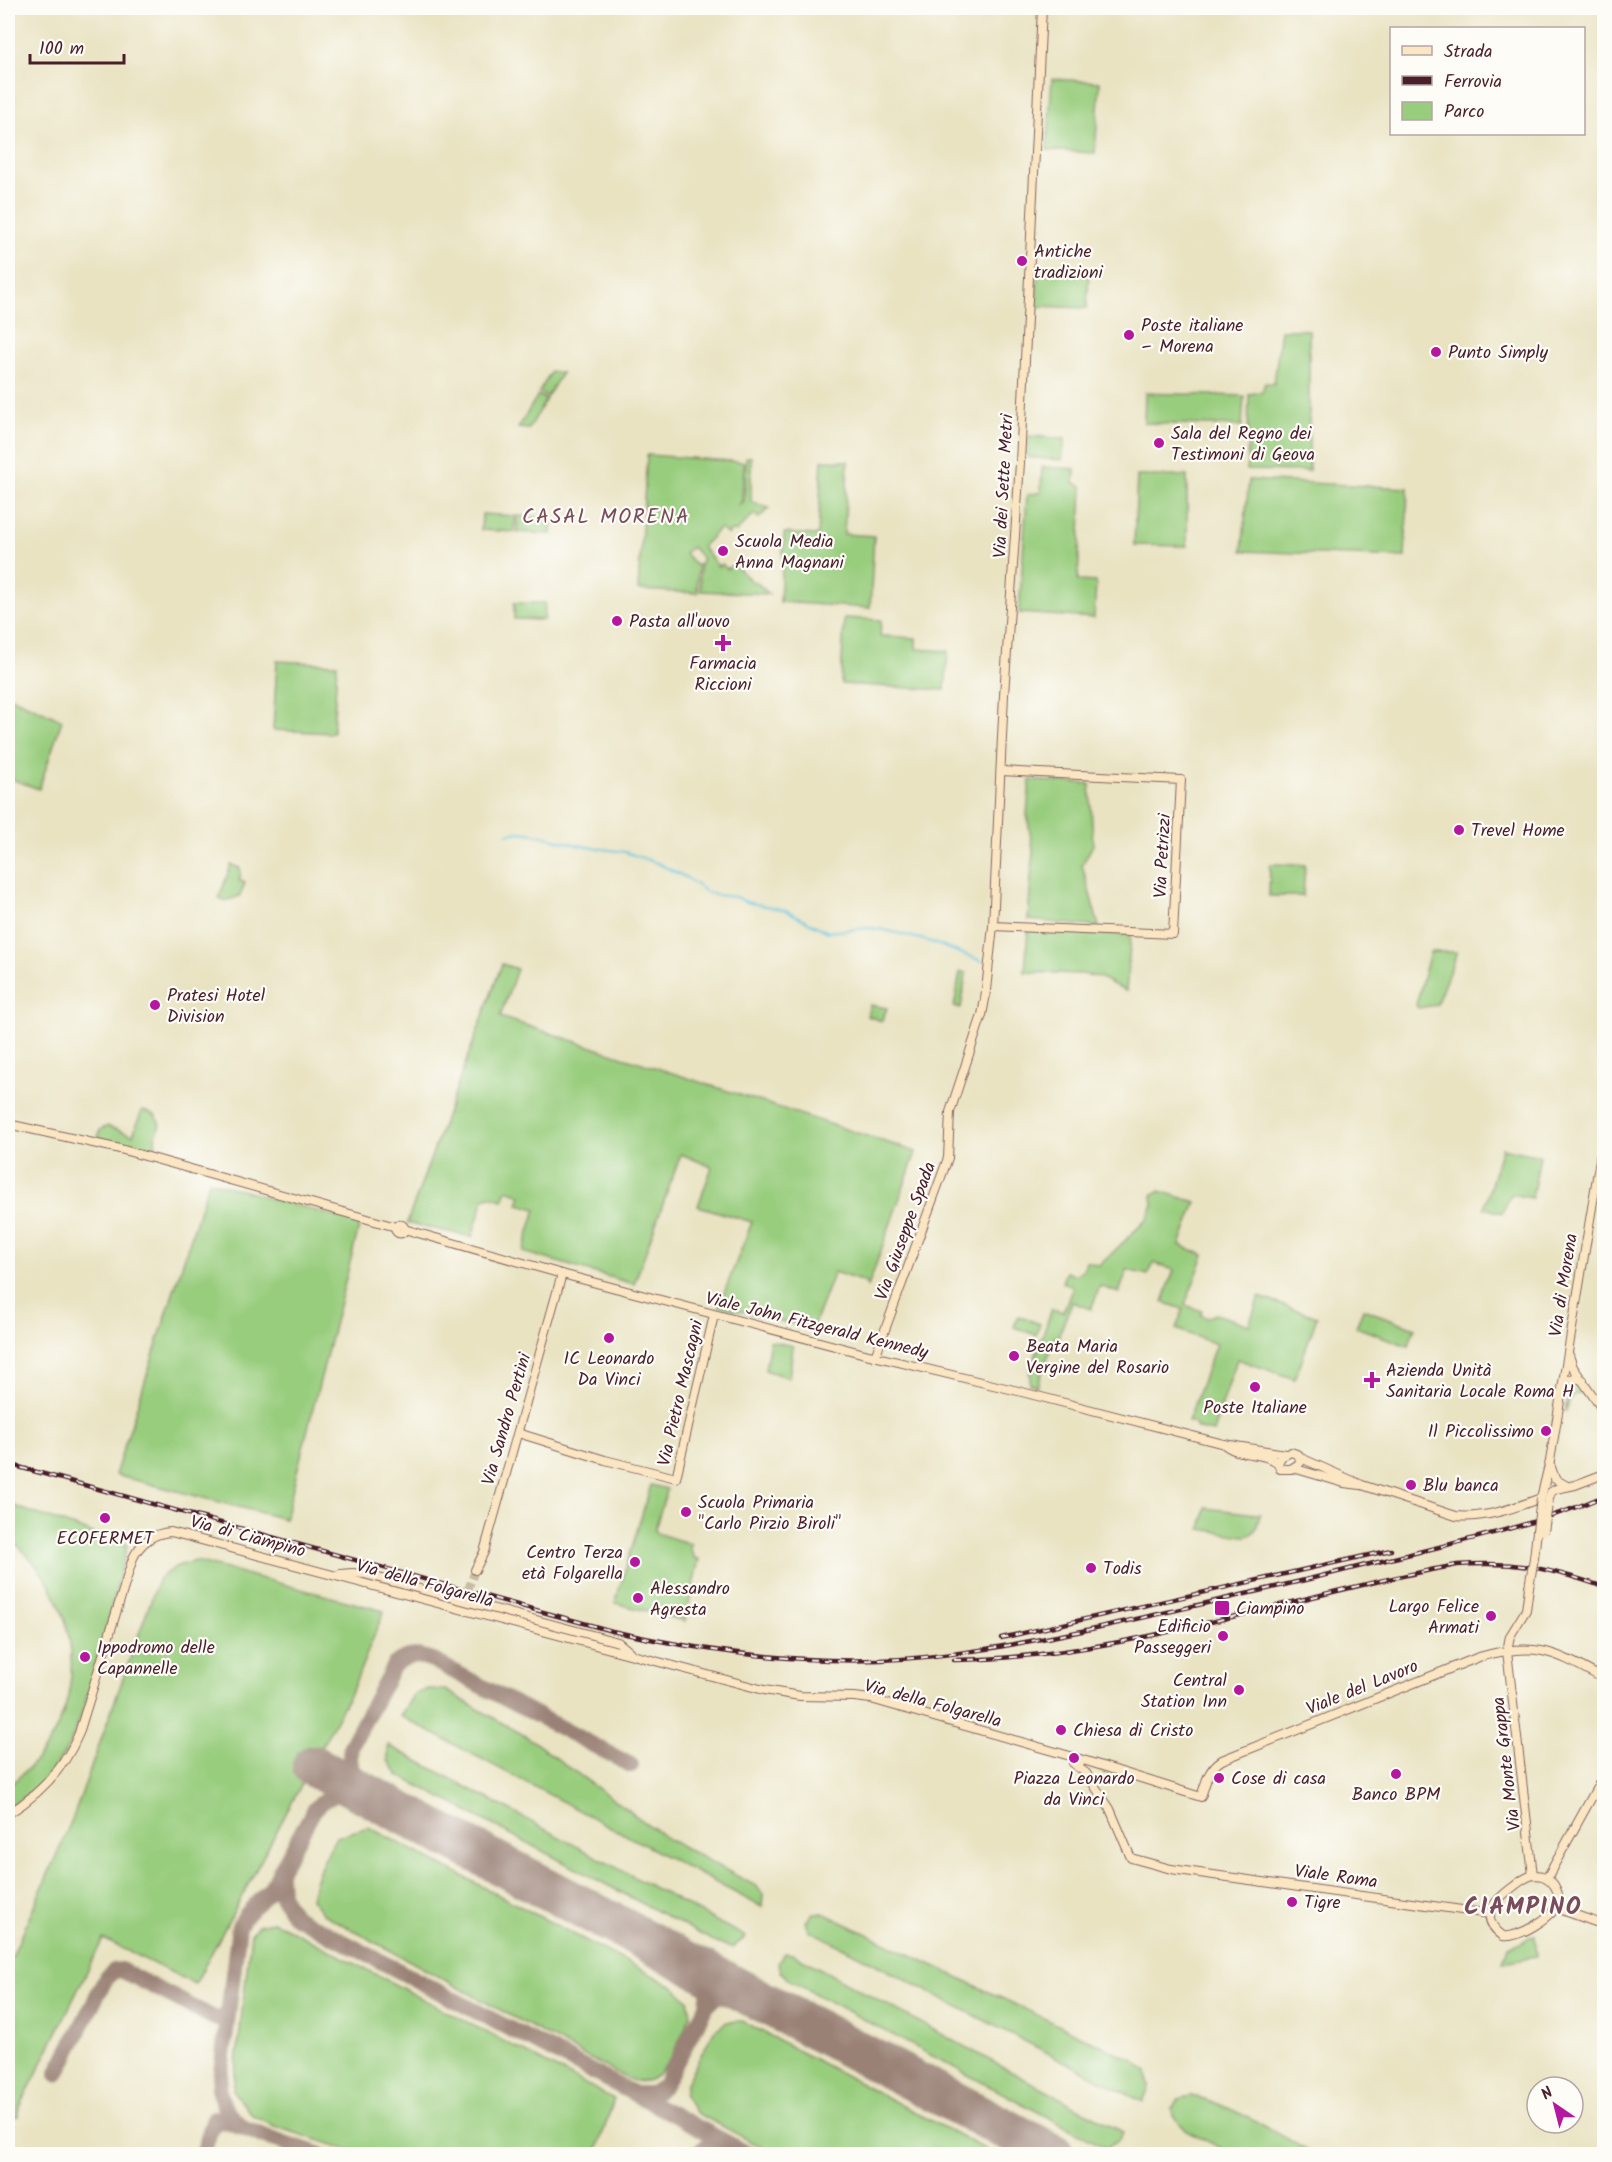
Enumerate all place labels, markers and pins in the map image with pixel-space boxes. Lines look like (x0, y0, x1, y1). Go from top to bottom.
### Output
place label: Antiche tradizioni (1034, 238, 1104, 288)
marker: Antiche tradizioni (1015, 254, 1029, 268)
place label: Poste italiane – Morena (1141, 312, 1243, 362)
marker: Poste italiane – Morena (1122, 328, 1136, 342)
place label: Punto Simply (1448, 339, 1549, 368)
marker: Punto Simply (1429, 345, 1443, 359)
place label: Sala del Regno dei Testimoni di Geova (1171, 420, 1315, 470)
marker: Sala del Regno dei Testimoni di Geova (1152, 436, 1166, 450)
place label: Scuola Media Anna Magnani (735, 528, 845, 578)
marker: Scuola Media Anna Magnani (716, 544, 730, 558)
place label: Pasta all'uovo (629, 608, 730, 637)
marker: Pasta all'uovo (610, 614, 624, 628)
marker: Farmacia Riccioni (716, 636, 730, 650)
place label: Farmacia Riccioni (689, 650, 757, 700)
place label: Trevel Home (1471, 817, 1565, 846)
marker: Trevel Home (1452, 823, 1466, 837)
place label: Pratesi Hotel Division (167, 982, 266, 1032)
marker: Pratesi Hotel Division (148, 998, 162, 1012)
marker: IC Leonardo Da Vinci (602, 1331, 616, 1345)
place label: Beata Maria Vergine del Rosario (1026, 1333, 1169, 1383)
place label: IC Leonardo Da Vinci (564, 1345, 654, 1395)
marker: Beata Maria Vergine del Rosario (1007, 1349, 1021, 1363)
place label: Azienda Unità Sanitaria Locale Roma H (1386, 1357, 1574, 1407)
marker: Azienda Unità Sanitaria Locale Roma H (1363, 1371, 1381, 1389)
marker: Poste Italiane (1248, 1380, 1262, 1394)
place label: Poste Italiane (1203, 1394, 1307, 1423)
place label: Il Piccolissimo (1428, 1418, 1534, 1447)
marker: Il Piccolissimo (1539, 1424, 1553, 1438)
place label: Blu banca (1423, 1472, 1499, 1501)
marker: Blu banca (1404, 1478, 1418, 1492)
place label: Scuola Primaria "Carlo Pirzio Biroli" (698, 1489, 841, 1539)
marker: Scuola Primaria "Carlo Pirzio Biroli" (679, 1505, 693, 1519)
marker: ECOFERMET (98, 1511, 112, 1525)
place label: ECOFERMET (56, 1525, 155, 1554)
place label: Centro Terza età Folgarella (522, 1539, 623, 1589)
marker: Centro Terza età Folgarella (628, 1555, 642, 1569)
place label: Todis (1103, 1555, 1142, 1584)
marker: Todis (1084, 1561, 1098, 1575)
place label: Alessandro Agresta (650, 1575, 730, 1625)
marker: Alessandro Agresta (631, 1591, 645, 1605)
place label: Largo Felice Armati (1389, 1593, 1480, 1643)
place label: Ciampino (1236, 1595, 1304, 1624)
marker: Ciampino (1213, 1599, 1231, 1617)
marker: Largo Felice Armati (1484, 1609, 1498, 1623)
place label: Edificio Passeggeri (1134, 1613, 1212, 1663)
marker: Edificio Passeggeri (1216, 1629, 1230, 1643)
place label: Ippodromo delle Capannelle (97, 1634, 215, 1684)
marker: Ippodromo delle Capannelle (78, 1650, 92, 1664)
place label: Central Station Inn (1141, 1667, 1228, 1717)
marker: Central Station Inn (1232, 1683, 1246, 1697)
place label: Chiesa di Cristo (1073, 1717, 1193, 1746)
marker: Chiesa di Cristo (1054, 1723, 1068, 1737)
marker: Piazza Leonardo da Vinci (1067, 1751, 1081, 1765)
place label: Piazza Leonardo da Vinci (1013, 1765, 1135, 1815)
place label: Cose di casa (1231, 1765, 1326, 1794)
marker: Banco BPM (1389, 1767, 1403, 1781)
marker: Cose di casa (1212, 1771, 1226, 1785)
place label: Banco BPM (1352, 1781, 1441, 1810)
place label: Tigre (1304, 1889, 1341, 1918)
marker: Tigre (1285, 1895, 1299, 1909)

